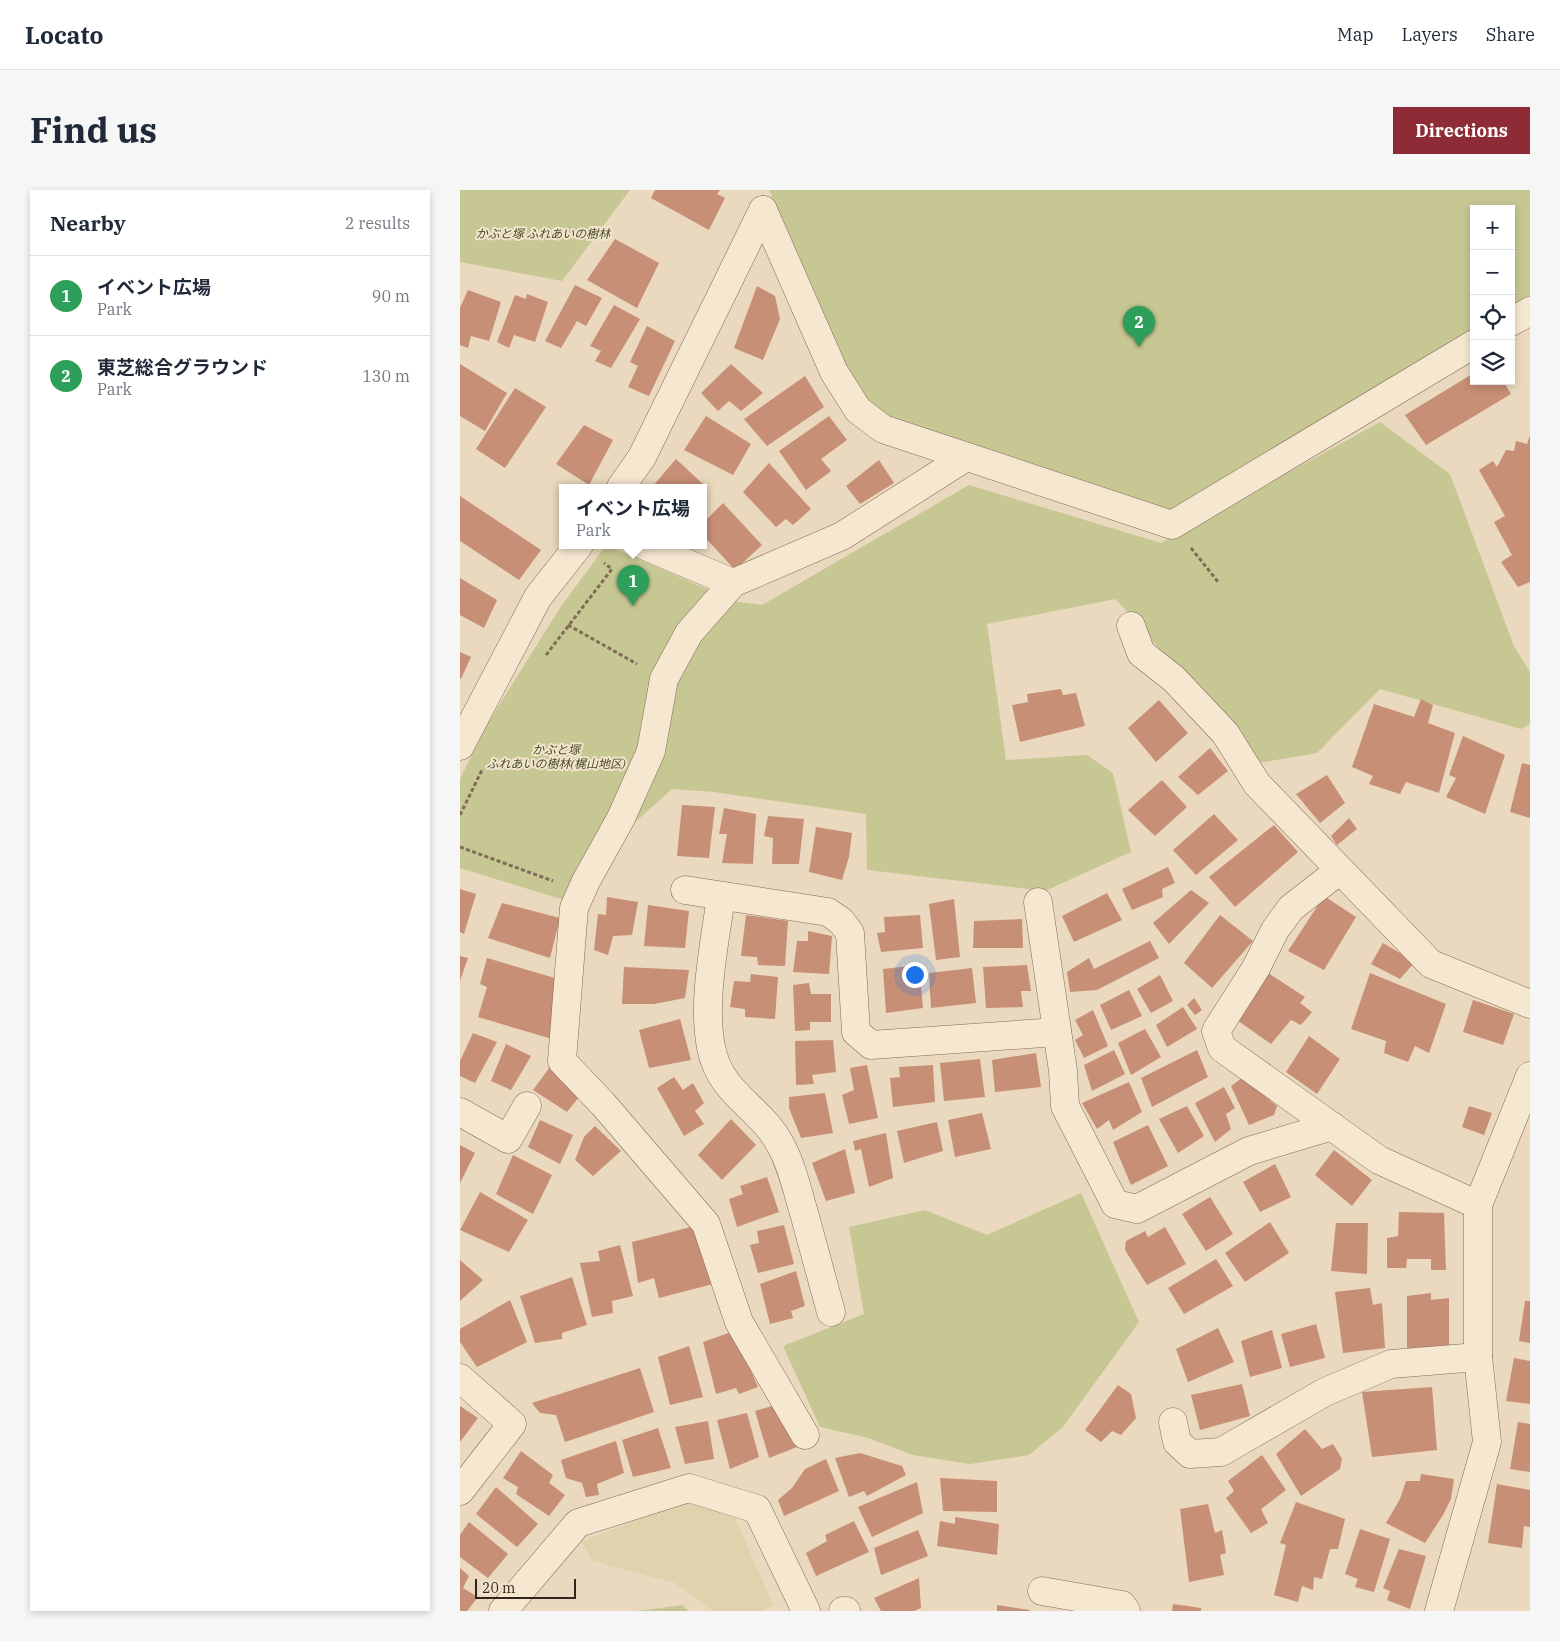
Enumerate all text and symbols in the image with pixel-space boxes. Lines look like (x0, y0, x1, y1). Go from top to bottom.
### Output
text: Locato (25, 19, 103, 51)
text: Map (1337, 23, 1374, 46)
text: Layers (1402, 23, 1458, 46)
text: Share (1486, 23, 1535, 46)
text: Find us (30, 107, 157, 153)
button: Directions (1393, 107, 1530, 154)
map controls (1470, 205, 1515, 385)
button: + (1470, 205, 1515, 250)
text: Nearby (50, 209, 126, 237)
text: 2 results (345, 213, 410, 233)
park label: かぶと塚 ふれあいの樹林 (476, 226, 612, 241)
button: − (1470, 250, 1515, 295)
text: イベント広場 (97, 275, 211, 299)
text: 1 (61, 286, 71, 306)
text: 90 m (372, 286, 410, 306)
button: locate (1470, 295, 1515, 340)
text: Park (97, 299, 132, 319)
pin: 2 (1123, 306, 1155, 347)
button: layers (1470, 340, 1515, 385)
text: 東芝総合グラウンド (97, 355, 268, 379)
text: 2 (61, 366, 71, 386)
text: 130 m (362, 366, 410, 386)
text: Park (97, 379, 132, 399)
popup (559, 484, 707, 549)
text: イベント広場 (576, 496, 690, 520)
text: Park (576, 520, 611, 540)
pin: 1 (617, 565, 649, 606)
park label: かぶと塚 ふれあいの樹林(梶山地区) (486, 742, 626, 771)
your location (902, 962, 928, 988)
scale bar (475, 1576, 576, 1599)
text: 20 m (482, 1579, 515, 1597)

